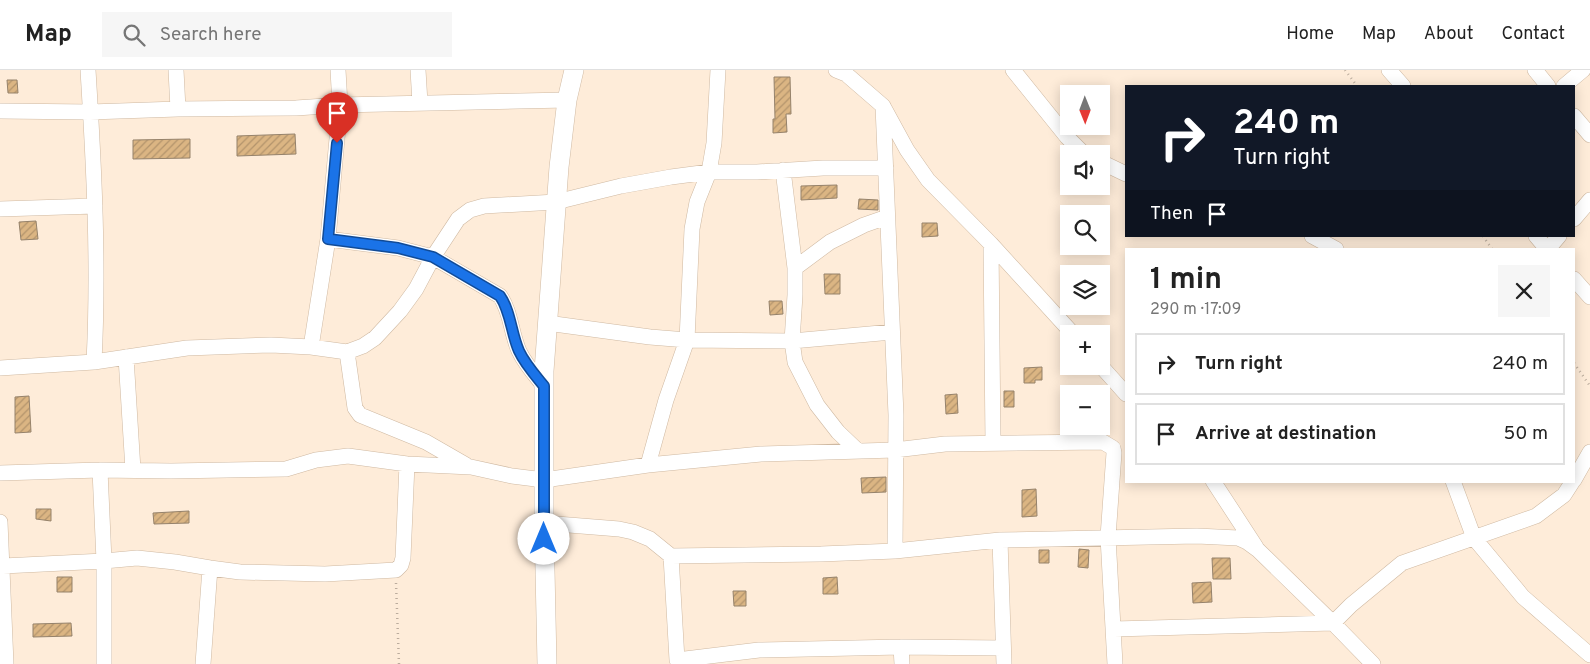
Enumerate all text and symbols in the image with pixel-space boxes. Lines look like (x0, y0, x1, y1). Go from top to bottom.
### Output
search box (102, 12, 452, 57)
text: Map (25, 20, 72, 50)
icon: search (120, 21, 148, 49)
text: Search here (160, 23, 261, 47)
text: Home (1286, 23, 1334, 46)
text: Map (1362, 23, 1396, 46)
text: About (1424, 23, 1473, 46)
text: Contact (1501, 23, 1565, 46)
north arrow (1060, 85, 1110, 135)
map controls (1060, 85, 1110, 435)
pin (316, 92, 358, 143)
icon: arrive (323, 99, 351, 127)
text: 240 m (1233, 102, 1339, 146)
icon: right (1150, 105, 1215, 170)
button: sound (1060, 145, 1110, 195)
text: Turn right (1233, 145, 1330, 172)
icon: arrive (1203, 200, 1231, 228)
text: Then (1150, 202, 1193, 226)
button: search (1060, 205, 1110, 255)
text: 1 min (1150, 262, 1222, 299)
button: layers (1060, 265, 1110, 315)
button: close (1498, 265, 1550, 317)
text: 290 m · 17:09 (1150, 300, 1241, 320)
button: + (1060, 325, 1110, 375)
icon: right (1152, 350, 1180, 378)
text: Turn right (1195, 352, 1283, 376)
text: 240 m (1492, 352, 1548, 376)
button: − (1060, 385, 1110, 435)
icon: arrive (1152, 420, 1180, 448)
text: Arrive at destination (1195, 422, 1376, 446)
text: 50 m (1503, 422, 1548, 446)
position arrow (517, 512, 569, 564)

